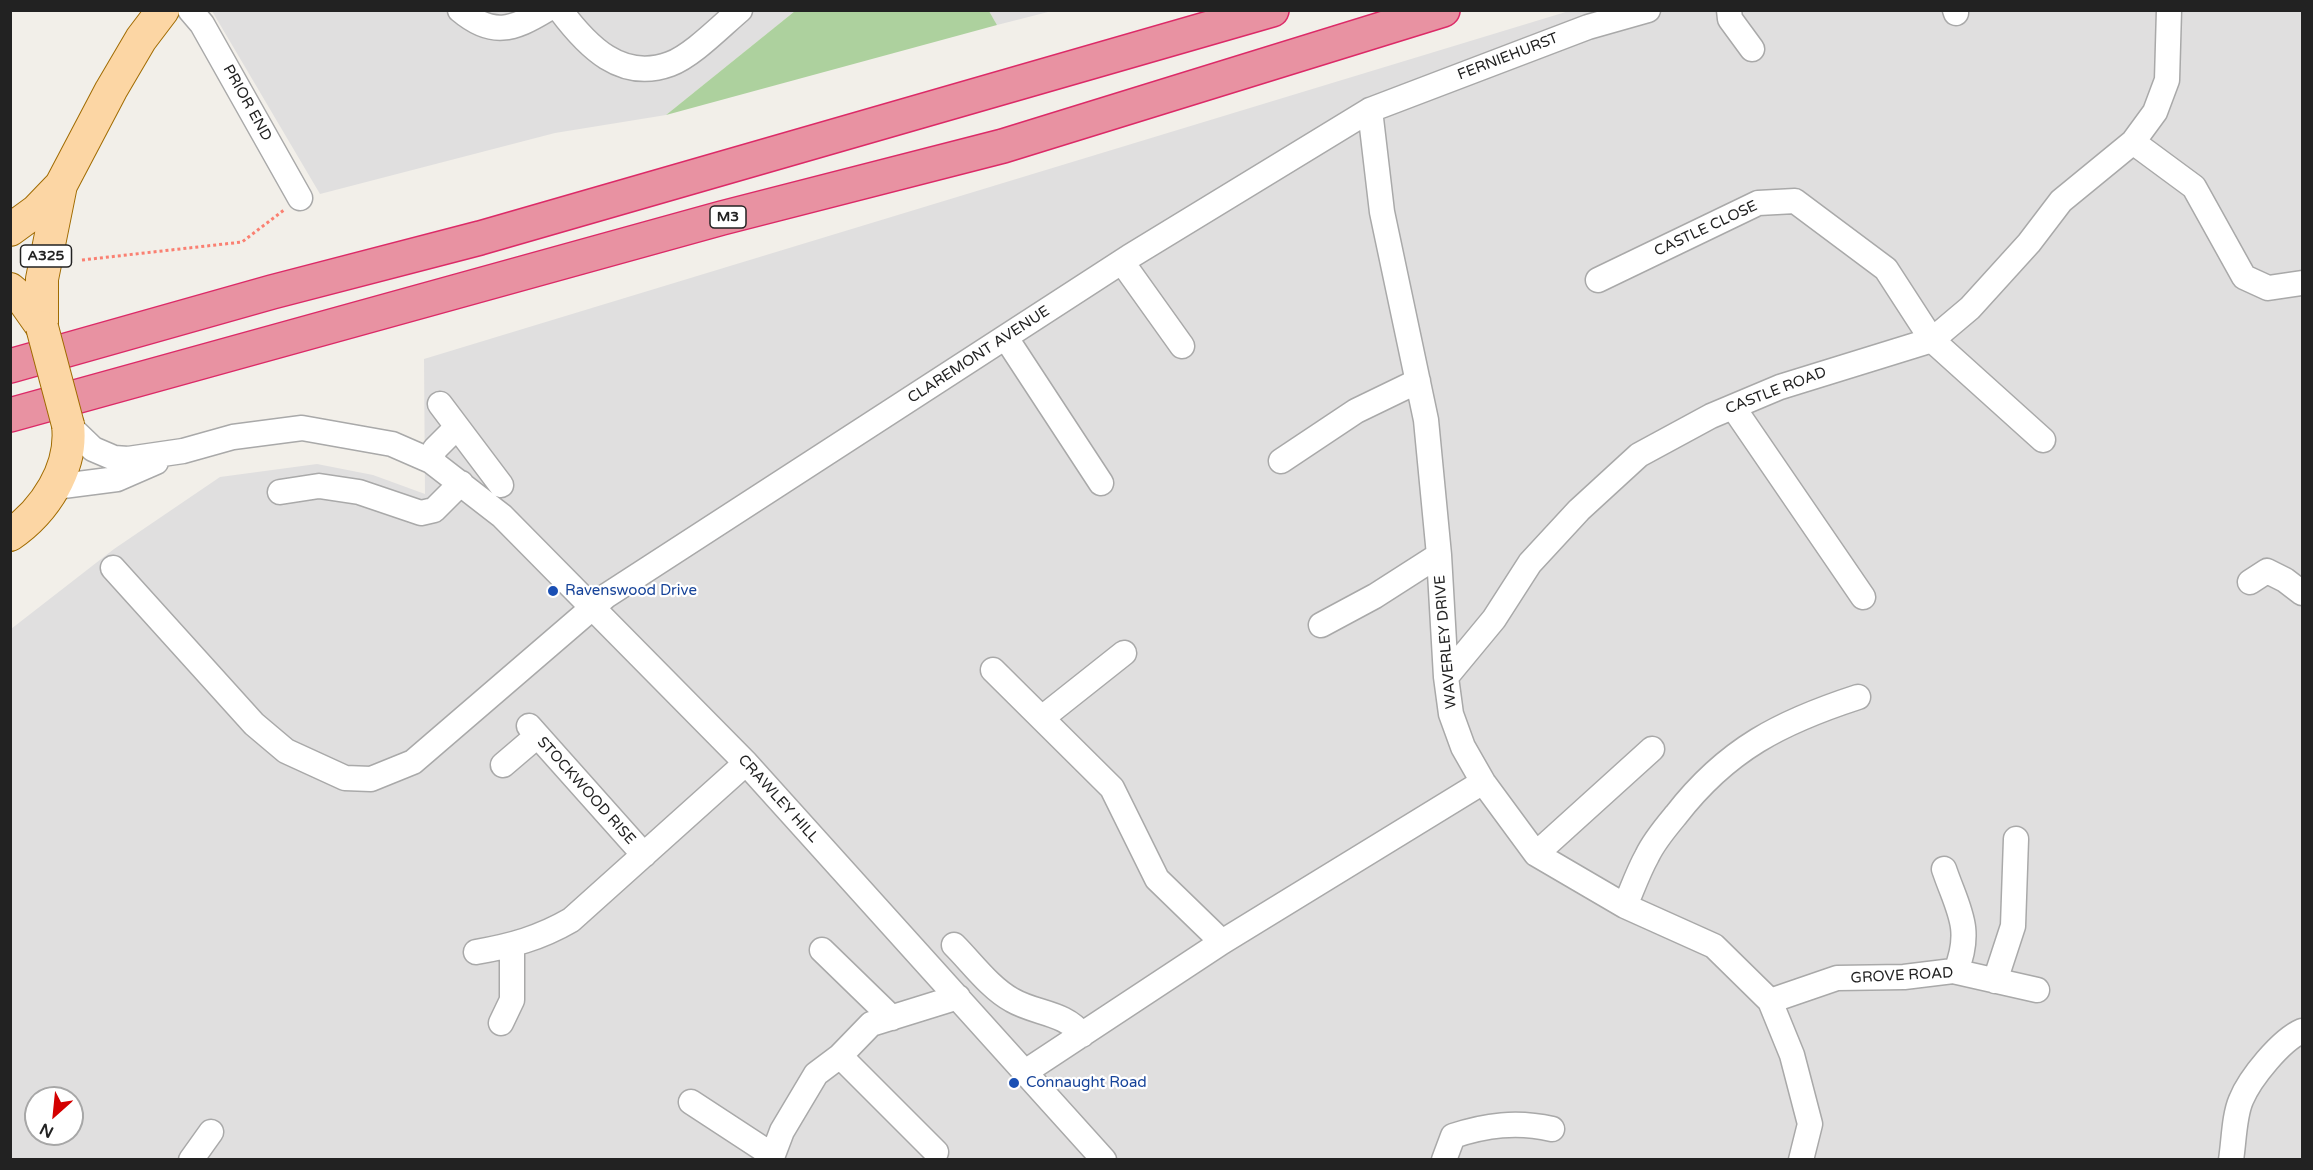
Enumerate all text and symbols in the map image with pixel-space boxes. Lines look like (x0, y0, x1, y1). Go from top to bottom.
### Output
street label: FERNIEHURST (1455, 30, 1561, 84)
street label: PRIOR END (219, 62, 275, 144)
street label: CASTLE CLOSE (1652, 197, 1760, 261)
road number: M3 (710, 206, 746, 228)
road number: A325 (20, 245, 72, 267)
street label: CLAREMONT AVENUE (905, 302, 1053, 408)
street label: CASTLE ROAD (1723, 363, 1829, 419)
street label: WAVERLEY DRIVE (1431, 574, 1461, 710)
place label: Ravenswood Drive (565, 582, 697, 600)
marker: Ravenswood Drive (546, 584, 560, 598)
street label: STOCKWOOD RISE (533, 733, 639, 849)
street label: CRAWLEY HILL (734, 751, 822, 847)
street label: GROVE ROAD (1850, 964, 1954, 988)
place label: Connaught Road (1026, 1074, 1147, 1092)
marker: Connaught Road (1007, 1076, 1021, 1090)
north arrow (24, 1086, 84, 1146)
text: N (36, 1118, 57, 1142)

